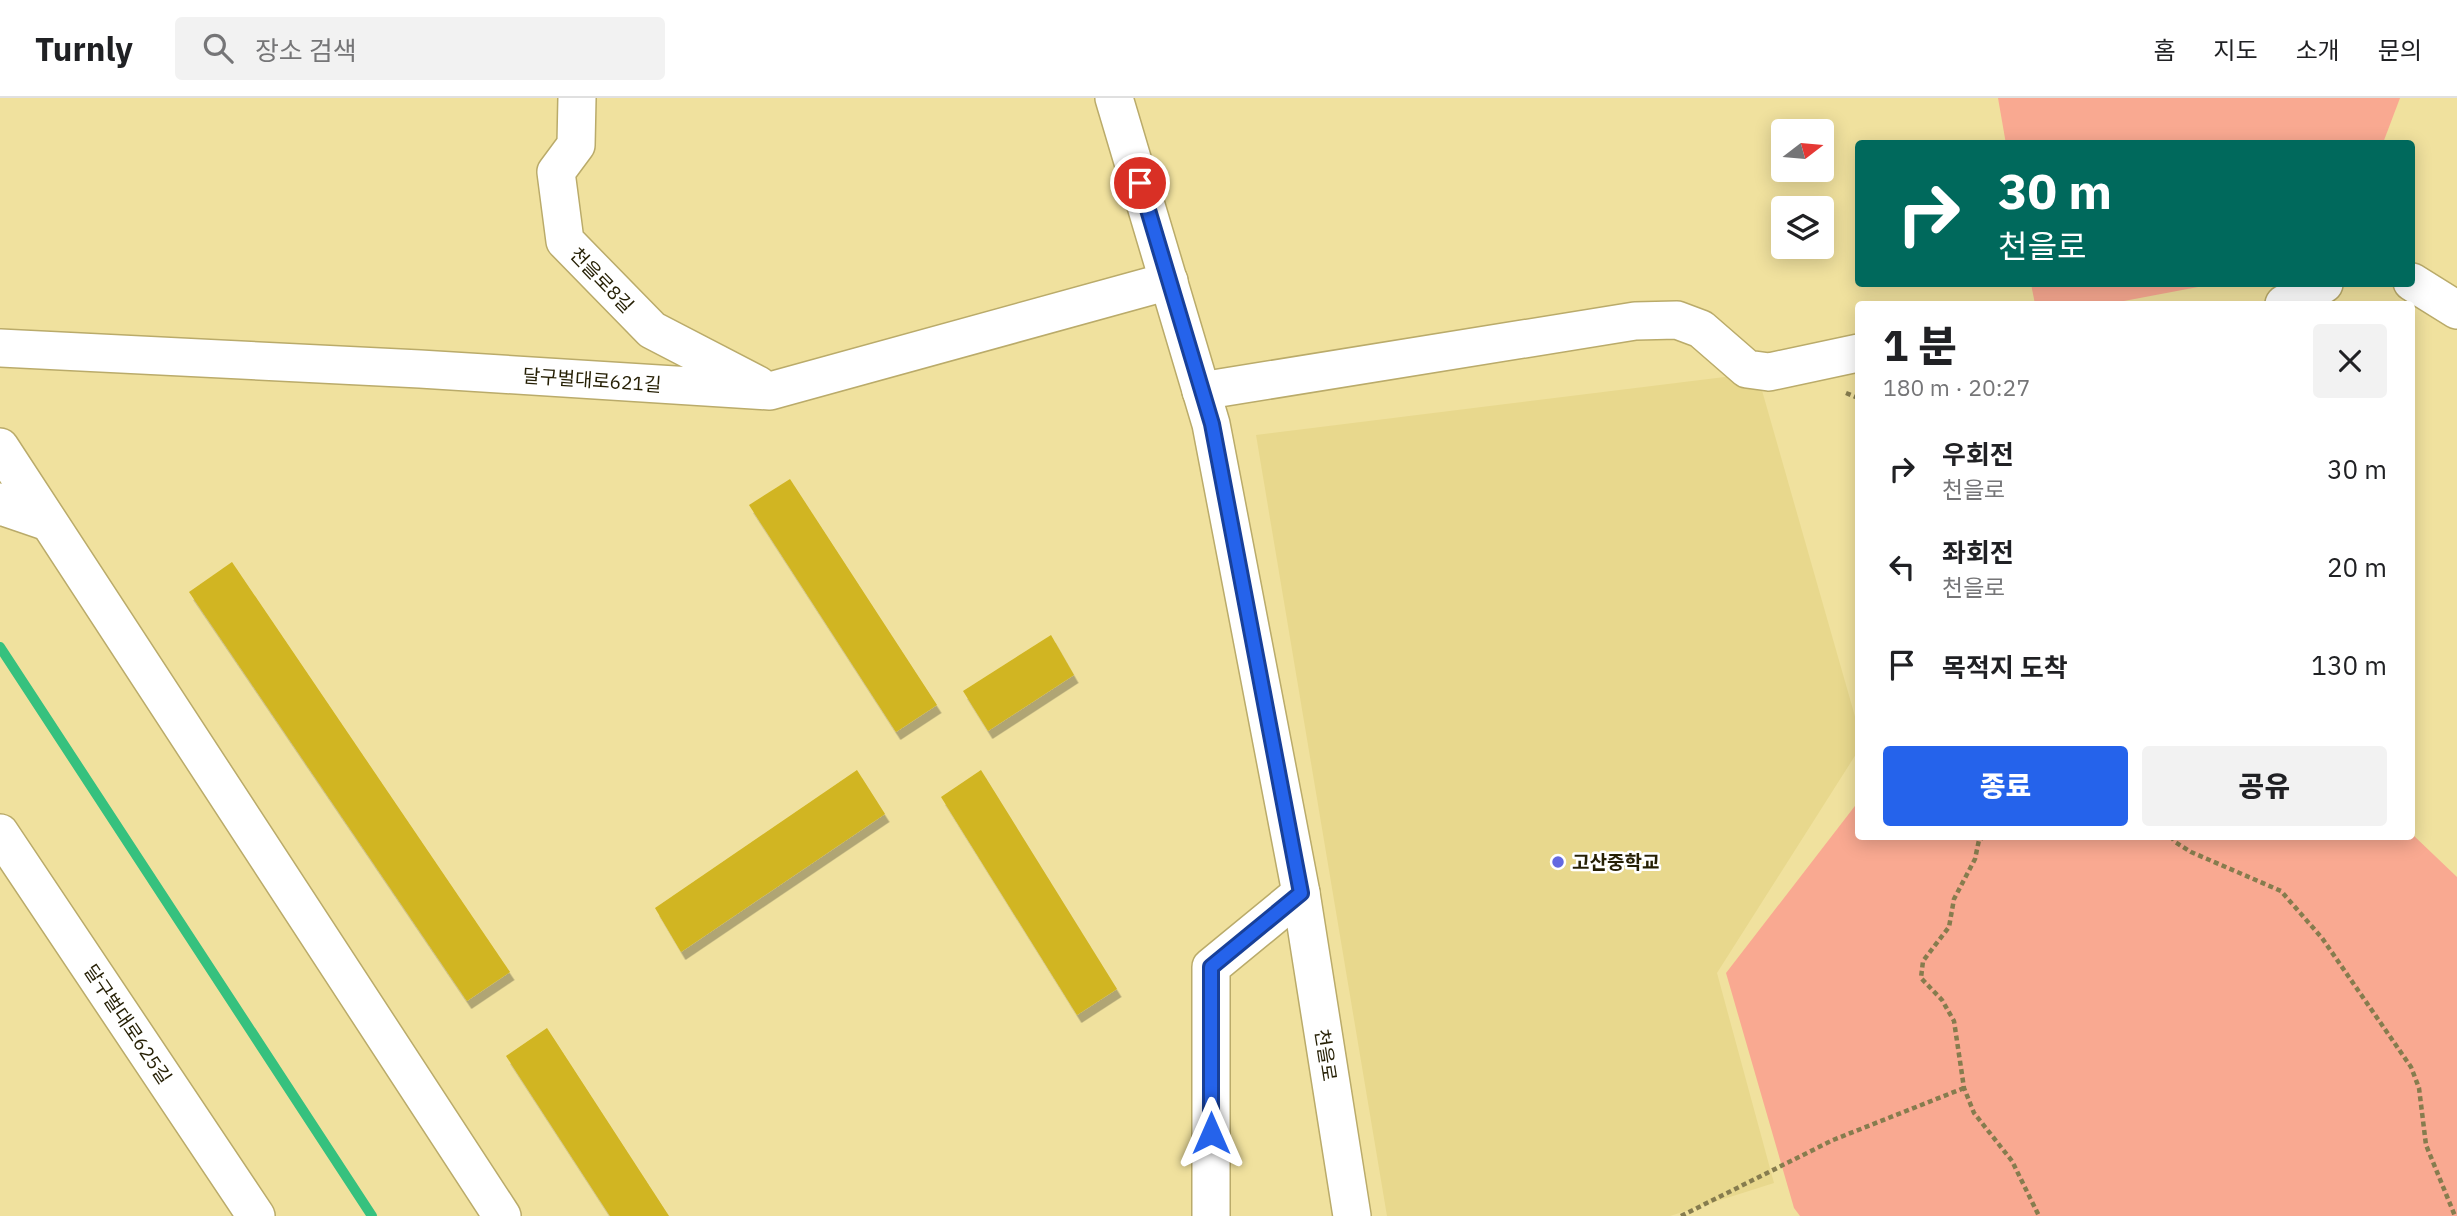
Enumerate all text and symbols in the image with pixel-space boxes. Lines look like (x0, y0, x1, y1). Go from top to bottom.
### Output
search box (175, 17, 665, 80)
text: Turnly (35, 27, 133, 70)
icon: search (199, 29, 237, 67)
text: 장소 검색 (255, 33, 357, 67)
text: 홈 (2153, 34, 2175, 66)
text: 지도 (2213, 34, 2258, 66)
text: 소개 (2296, 34, 2340, 66)
text: 문의 (2378, 34, 2422, 66)
north arrow (1771, 119, 1834, 182)
map controls (1771, 119, 1834, 259)
pin (1110, 153, 1170, 213)
text: 30 m (1998, 159, 2112, 222)
icon: arrive (1121, 164, 1159, 202)
icon: right (1883, 168, 1974, 259)
button: layers (1771, 196, 1834, 259)
text: 천을로 (1998, 225, 2086, 267)
street label: 천을로8길 (565, 242, 639, 318)
text: 1 분 (1883, 318, 1957, 373)
button: close (2313, 324, 2387, 398)
street label: 달구벌대로621길 (522, 363, 662, 397)
text: 180 m · 20:27 (1883, 372, 2030, 402)
text: 우회전 (1942, 437, 2014, 471)
icon: right (1883, 450, 1921, 488)
text: 30 m (2327, 452, 2387, 486)
text: 천을로 (1942, 474, 2005, 504)
text: 좌회전 (1942, 535, 2014, 569)
icon: left (1883, 548, 1921, 586)
text: 20 m (2327, 550, 2387, 584)
text: 천을로 (1942, 572, 2005, 602)
icon: arrive (1883, 646, 1921, 684)
text: 130 m (2311, 648, 2387, 682)
text: 목적지 도착 (1942, 650, 2068, 684)
button: 종료 (1883, 746, 2128, 826)
button: 공유 (2142, 746, 2387, 826)
place label: 고산중학교 (1572, 850, 1659, 874)
marker: 고산중학교 (1550, 854, 1566, 870)
street label: 달구벌대로625길 (79, 960, 177, 1088)
street label: 천을로 (1310, 1027, 1342, 1083)
position arrow (1174, 1096, 1248, 1170)

